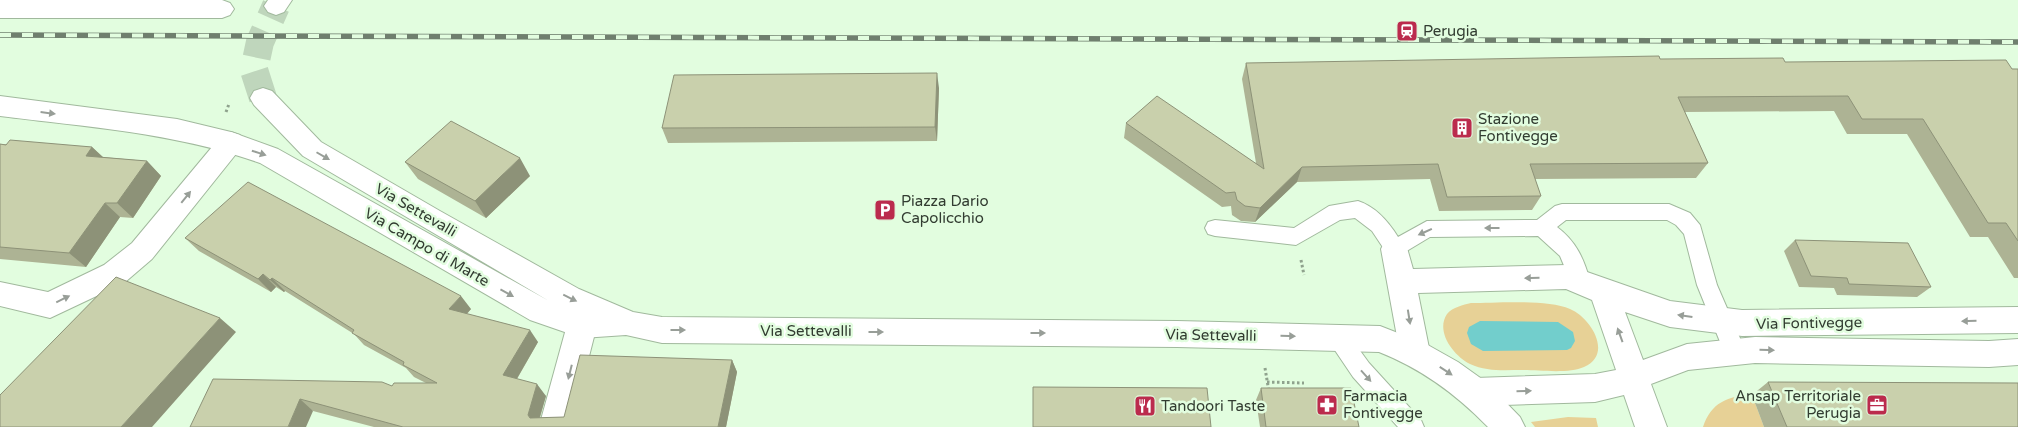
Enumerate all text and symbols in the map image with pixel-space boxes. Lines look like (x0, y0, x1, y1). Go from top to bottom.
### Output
station icon: Perugia (1395, 19, 1419, 43)
place label: Perugia (1423, 22, 1478, 40)
one-way arrow (41, 109, 57, 117)
place label: Stazione Fontivegge (1478, 110, 1558, 145)
building icon: Stazione Fontivegge (1450, 116, 1474, 140)
one-way arrow (252, 149, 267, 157)
one-way arrow (316, 151, 330, 160)
street label: Via Settevalli (372, 179, 460, 241)
one-way arrow (181, 190, 192, 203)
place label: Piazza Dario Capolicchio (901, 192, 989, 227)
parking icon: Piazza Dario Capolicchio (873, 198, 897, 222)
street label: Via Campo di Marte (361, 204, 493, 290)
one-way arrow (1484, 224, 1500, 232)
one-way arrow (1417, 228, 1432, 237)
one-way arrow (1524, 274, 1540, 282)
one-way arrow (499, 289, 514, 297)
one-way arrow (56, 294, 71, 303)
one-way arrow (563, 294, 577, 302)
one-way arrow (1406, 309, 1414, 325)
one-way arrow (1676, 312, 1692, 320)
street label: Via Fontivegge (1756, 313, 1862, 333)
one-way arrow (1961, 317, 1977, 325)
street label: Via Settevalli (760, 322, 852, 340)
street label: Via Settevalli (1165, 325, 1257, 345)
one-way arrow (670, 326, 686, 334)
one-way arrow (1616, 327, 1624, 342)
one-way arrow (868, 328, 884, 336)
one-way arrow (1030, 329, 1046, 337)
one-way arrow (1280, 332, 1296, 340)
one-way arrow (1760, 346, 1776, 354)
one-way arrow (565, 365, 573, 380)
one-way arrow (1439, 367, 1452, 376)
one-way arrow (1360, 369, 1372, 381)
one-way arrow (1516, 386, 1532, 394)
place label: Farmacia Fontivegge (1343, 387, 1423, 422)
place label: Ansap Territoriale Perugia (1735, 387, 1861, 422)
pharmacy icon: Farmacia Fontivegge (1315, 393, 1339, 417)
office icon: Ansap Territoriale Perugia (1865, 393, 1889, 417)
restaurant icon: Tandoori Taste (1133, 394, 1157, 418)
place label: Tandoori Taste (1161, 397, 1265, 415)

